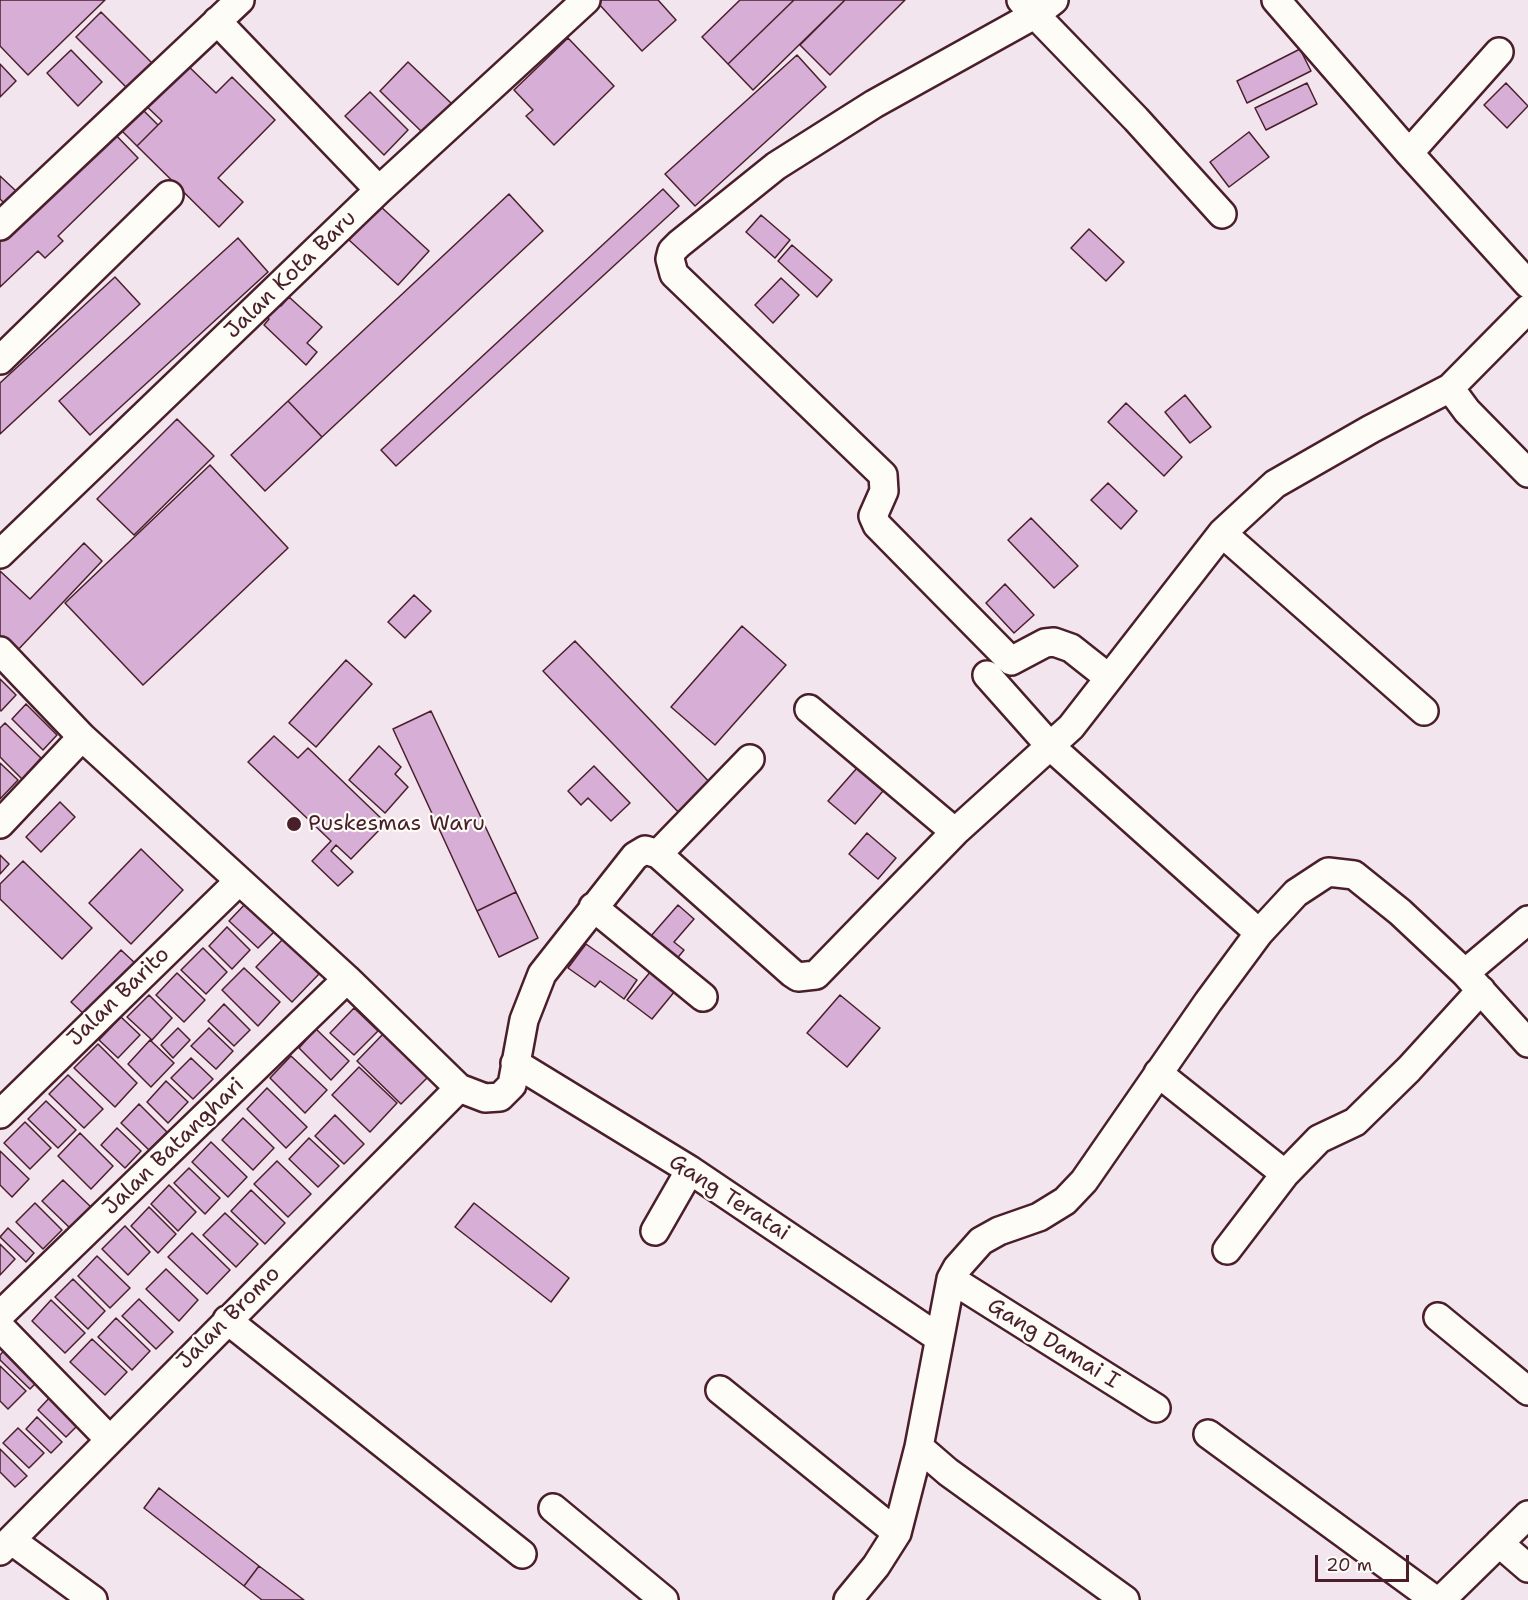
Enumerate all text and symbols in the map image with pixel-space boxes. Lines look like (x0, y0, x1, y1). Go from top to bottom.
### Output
street label: Jalan Kota Baru (220, 205, 362, 345)
place label: Puskesmas Waru (308, 811, 485, 837)
marker: Puskesmas Waru (285, 815, 303, 833)
street label: Jalan Barito (62, 942, 176, 1052)
street label: Jalan Batanghari (98, 1073, 250, 1221)
street label: Gang Teratai (664, 1149, 794, 1247)
street label: Jalan Bromo (172, 1261, 286, 1375)
street label: Gang Damai I (982, 1293, 1124, 1395)
scale bar (1318, 1543, 1412, 1581)
text: 20 m (1326, 1553, 1372, 1577)

